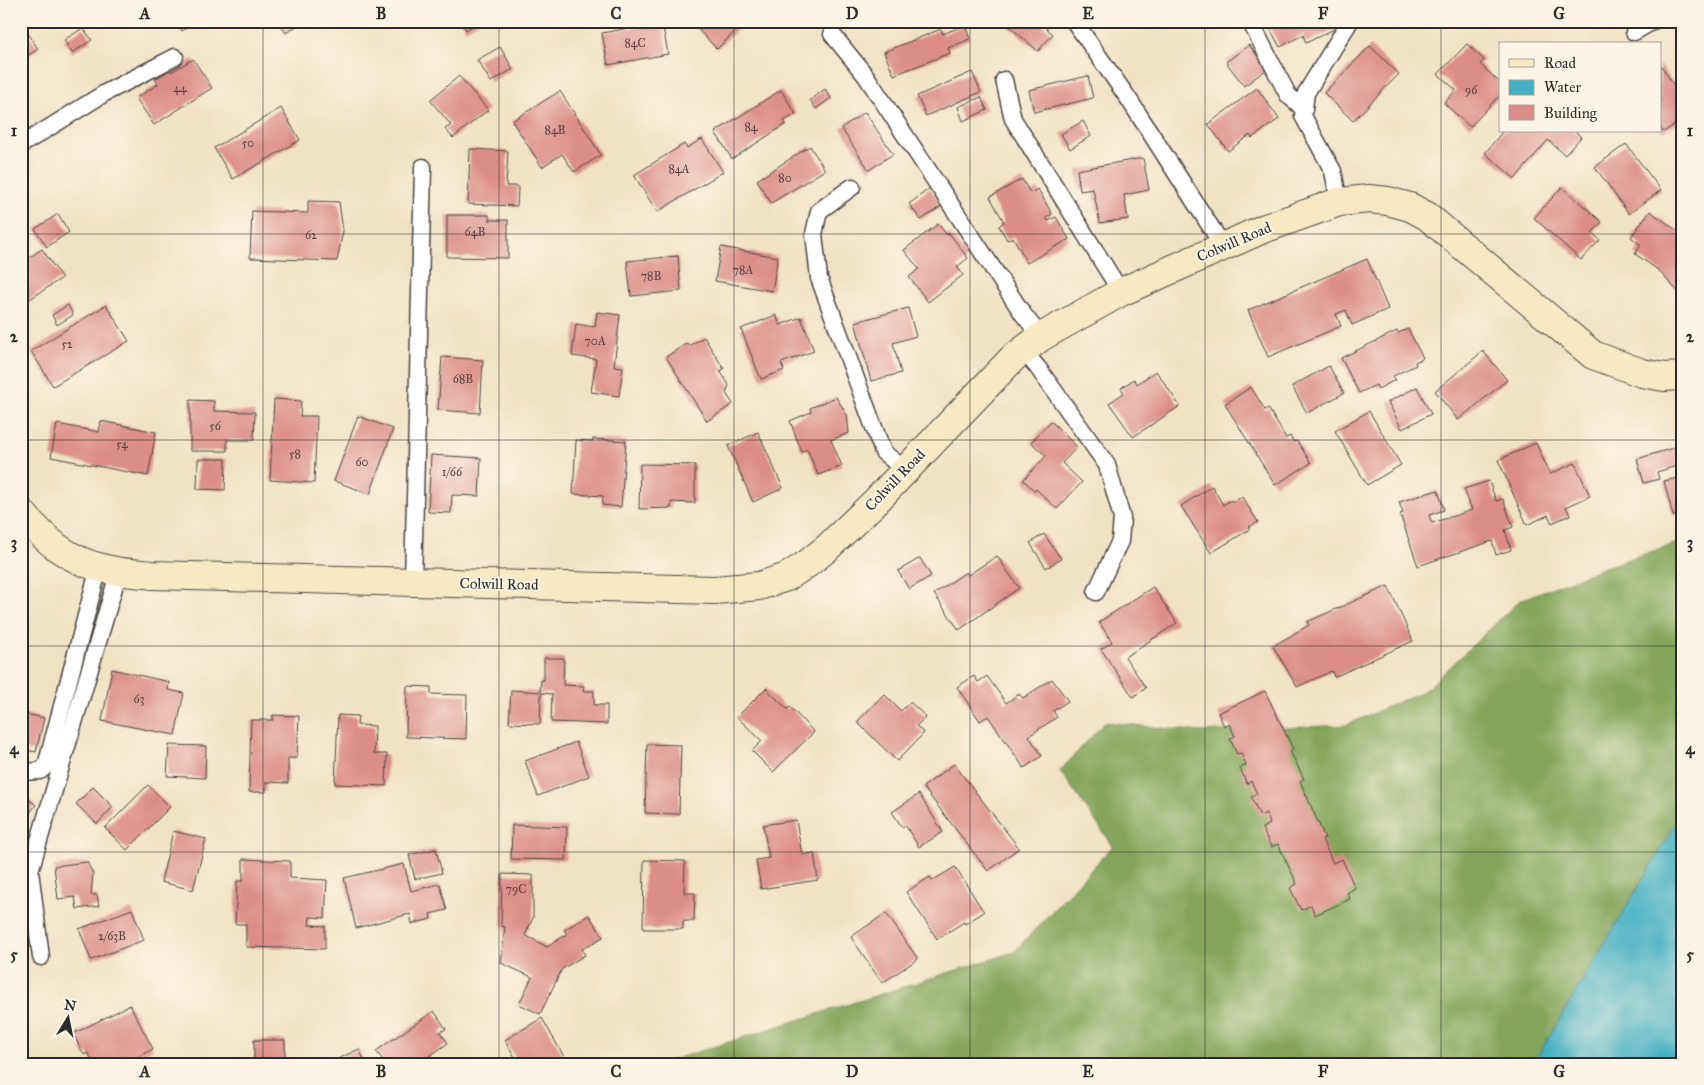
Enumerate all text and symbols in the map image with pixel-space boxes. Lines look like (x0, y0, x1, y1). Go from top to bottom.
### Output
text: A (139, 4, 151, 23)
text: B (376, 4, 386, 23)
text: C (611, 4, 622, 23)
text: D (846, 4, 859, 23)
text: E (1082, 4, 1094, 23)
text: F (1318, 4, 1329, 23)
text: G (1553, 4, 1565, 23)
house number: 84C (624, 36, 646, 50)
legend (1499, 42, 1662, 132)
text: Road (1544, 54, 1576, 72)
text: Water (1544, 78, 1581, 96)
house number: 44 (173, 81, 187, 95)
house number: 96 (1465, 83, 1478, 97)
text: Building (1544, 104, 1598, 122)
house number: 84 (744, 120, 758, 134)
text: 1 (11, 121, 18, 140)
text: 1 (1687, 121, 1694, 140)
house number: 84B (545, 123, 566, 137)
house number: 50 (242, 136, 254, 150)
house number: 84A (668, 162, 690, 176)
house number: 80 (778, 171, 792, 185)
street label: Colwill Road (1194, 218, 1274, 266)
house number: 64B (465, 225, 485, 239)
house number: 62 (305, 228, 317, 242)
house number: 78A (733, 263, 753, 277)
house number: 78B (641, 269, 661, 283)
text: 2 (10, 327, 19, 346)
text: 2 (1686, 327, 1695, 346)
house number: 70A (584, 334, 606, 348)
house number: 52 (61, 337, 73, 351)
house number: 68B (453, 372, 473, 386)
house number: 56 (209, 419, 222, 433)
house number: 54 (116, 437, 128, 451)
street label: Colwill Road (861, 445, 929, 515)
house number: 58 (289, 447, 301, 461)
house number: 60 (355, 455, 369, 469)
house number: 1/66 (442, 465, 463, 479)
text: 3 (11, 533, 17, 553)
text: 3 (1687, 533, 1693, 553)
street label: Colwill Road (459, 574, 539, 594)
house number: 63 (134, 692, 145, 706)
text: 4 (10, 739, 20, 759)
text: 4 (1686, 739, 1696, 759)
house number: 79C (505, 882, 527, 896)
house number: 2/63B (98, 929, 126, 943)
text: 5 (10, 945, 18, 964)
text: 5 (1686, 945, 1694, 964)
north arrow (42, 992, 92, 1042)
text: N (63, 996, 78, 1015)
text: A (139, 1062, 151, 1081)
text: B (376, 1062, 386, 1081)
text: C (611, 1062, 622, 1081)
text: D (846, 1062, 859, 1081)
text: E (1082, 1062, 1094, 1081)
text: F (1318, 1062, 1329, 1081)
text: G (1553, 1062, 1565, 1081)

